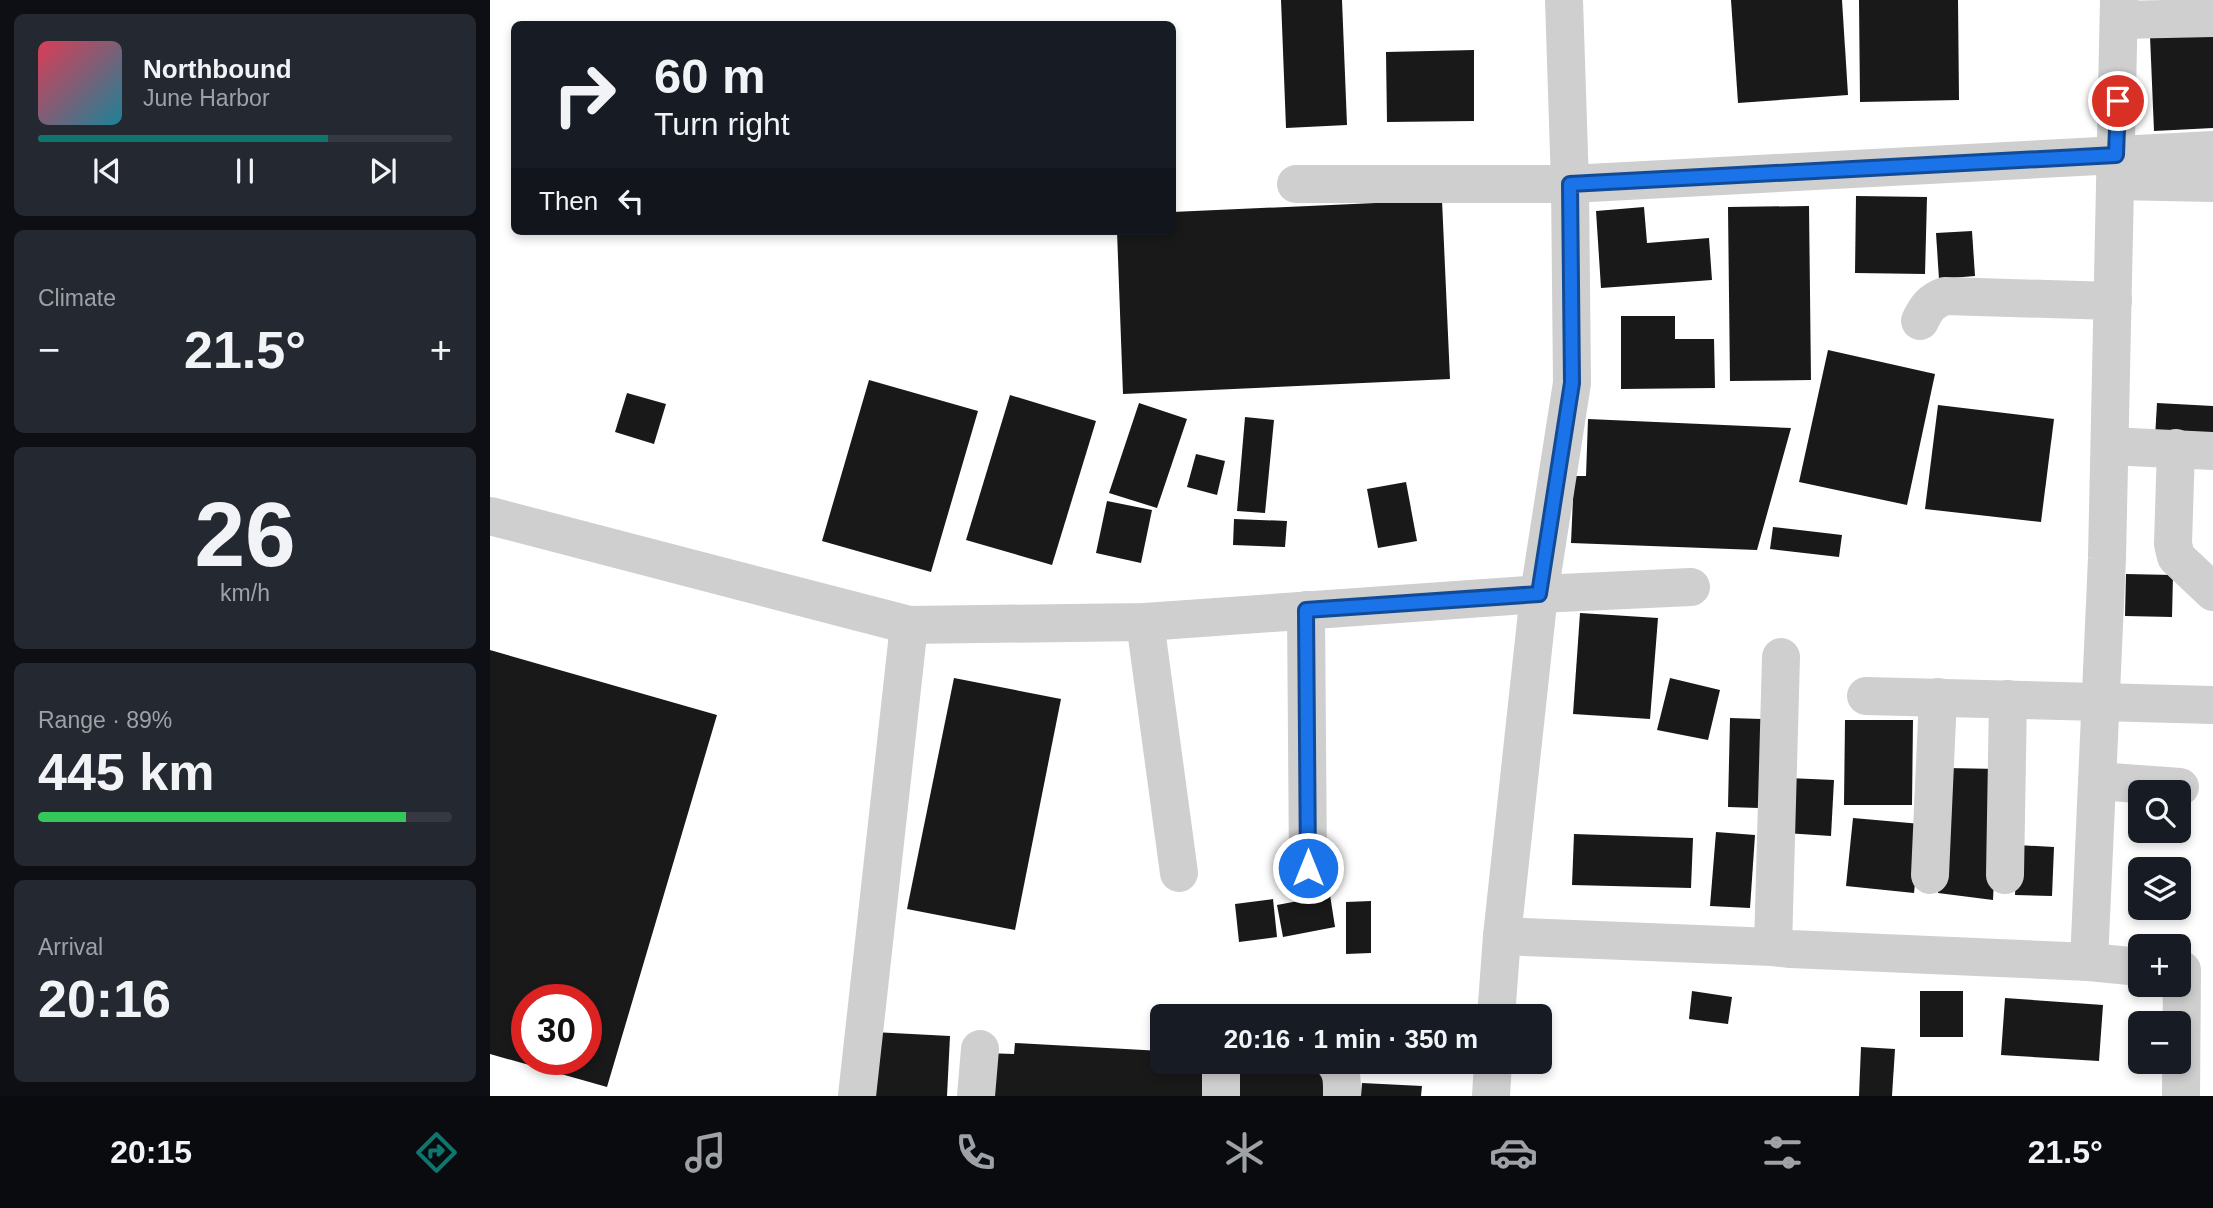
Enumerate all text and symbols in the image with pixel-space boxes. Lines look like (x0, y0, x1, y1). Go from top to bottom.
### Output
icon: right (539, 49, 630, 140)
text: 60 m (654, 49, 766, 103)
text: Northbound (143, 54, 292, 84)
pin (2088, 71, 2148, 131)
icon: arrive (2099, 82, 2137, 120)
text: June Harbor (143, 85, 270, 111)
text: Turn right (654, 106, 790, 142)
icon: previous (88, 152, 126, 190)
icon: pause (226, 152, 264, 190)
icon: next (364, 152, 402, 190)
icon: left (612, 182, 650, 220)
text: Then (539, 186, 598, 216)
text: Climate (38, 285, 116, 311)
text: 21.5° (184, 321, 306, 379)
text: − (38, 329, 60, 371)
text: + (430, 329, 452, 371)
text: 26 (194, 484, 296, 585)
text: km/h (220, 580, 270, 606)
text: Range · 89% (38, 707, 172, 733)
text: 445 km (38, 743, 214, 801)
map controls (2128, 780, 2191, 1074)
button: search (2128, 780, 2191, 843)
position arrow (1271, 831, 1345, 905)
button: layers (2128, 857, 2191, 920)
text: Arrival (38, 934, 103, 960)
button: + (2128, 934, 2191, 997)
text: 20:16 (38, 970, 171, 1028)
speed limit sign: 30 (511, 984, 602, 1075)
button: − (2128, 1011, 2191, 1074)
text: 20:16 · 1 min · 350 m (1224, 1024, 1478, 1054)
icon: directions (412, 1128, 461, 1177)
icon: music (681, 1128, 730, 1177)
icon: phone (951, 1128, 1000, 1177)
icon: climate (1220, 1128, 1269, 1177)
icon: car (1489, 1128, 1538, 1177)
icon: filters (1758, 1128, 1807, 1177)
text: 20:15 (110, 1134, 192, 1170)
text: 21.5° (2028, 1134, 2103, 1170)

